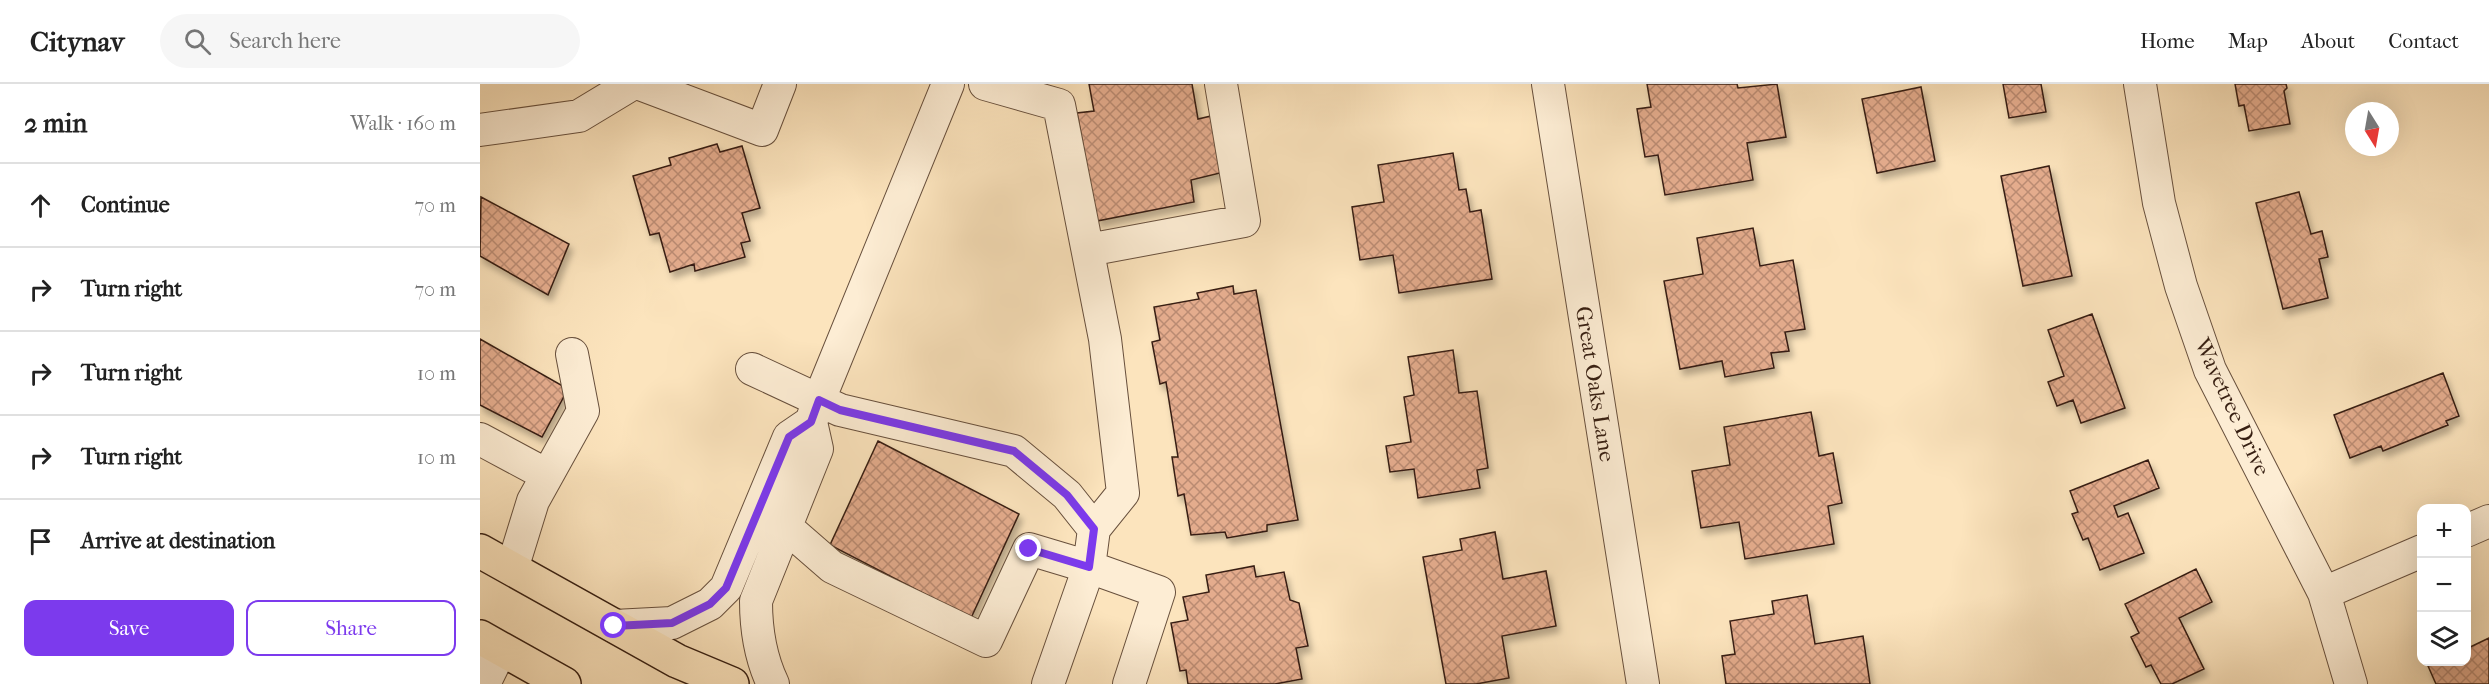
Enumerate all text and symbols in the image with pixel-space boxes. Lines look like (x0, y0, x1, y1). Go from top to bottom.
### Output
search box (160, 14, 580, 68)
text: Citynav (30, 25, 124, 58)
icon: search (181, 25, 214, 58)
text: Search here (229, 28, 341, 54)
text: Home (2140, 29, 2195, 53)
text: Map (2228, 29, 2268, 53)
text: About (2301, 29, 2355, 53)
text: Contact (2388, 29, 2459, 53)
north arrow (2345, 102, 2399, 156)
text: 2 min (24, 108, 87, 139)
text: Walk · 160 m (350, 112, 456, 135)
icon: ahead (24, 189, 57, 222)
text: Continue (81, 192, 170, 218)
text: 70 m (414, 194, 456, 217)
icon: right (24, 273, 57, 306)
text: Turn right (81, 276, 182, 302)
text: 70 m (414, 278, 456, 301)
street label: Great Oaks Lane (1570, 304, 1620, 464)
street label: Wavetree Drive (2188, 333, 2275, 480)
icon: right (24, 357, 57, 390)
text: Turn right (81, 360, 182, 386)
text: 10 m (417, 362, 456, 385)
icon: right (24, 441, 57, 474)
text: Turn right (81, 444, 182, 470)
text: 10 m (417, 446, 456, 469)
map controls (2417, 504, 2471, 666)
button: + (2417, 504, 2471, 558)
icon: arrive (24, 525, 57, 558)
text: Arrive at destination (81, 528, 275, 554)
route end (1015, 535, 1041, 561)
button: − (2417, 558, 2471, 612)
button: Save (24, 600, 234, 656)
button: Share (246, 600, 456, 656)
route start (600, 612, 626, 638)
button: layers (2417, 612, 2471, 666)

